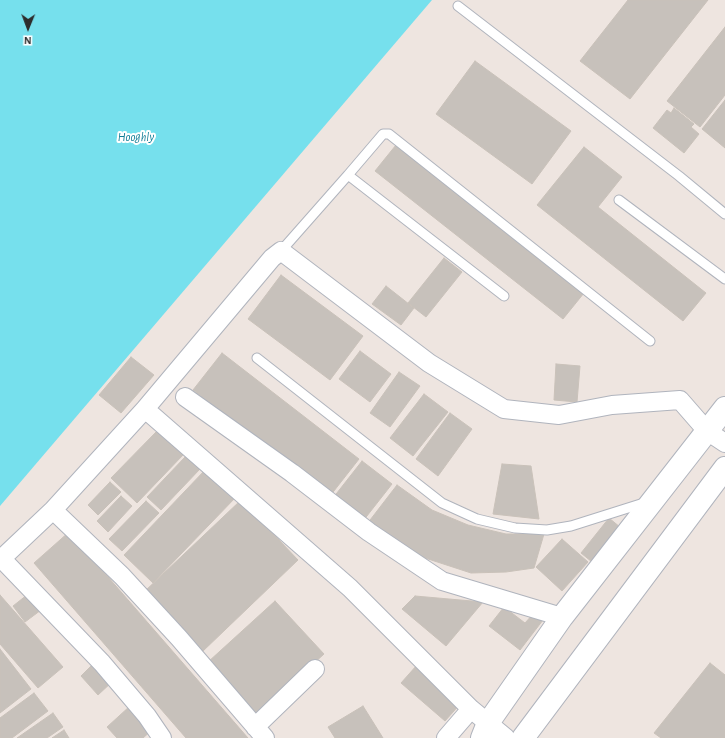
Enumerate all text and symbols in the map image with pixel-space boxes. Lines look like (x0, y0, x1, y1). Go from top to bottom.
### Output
north arrow (8, 8, 48, 48)
text: N (24, 35, 32, 46)
water label: Hooghly (118, 130, 154, 144)

